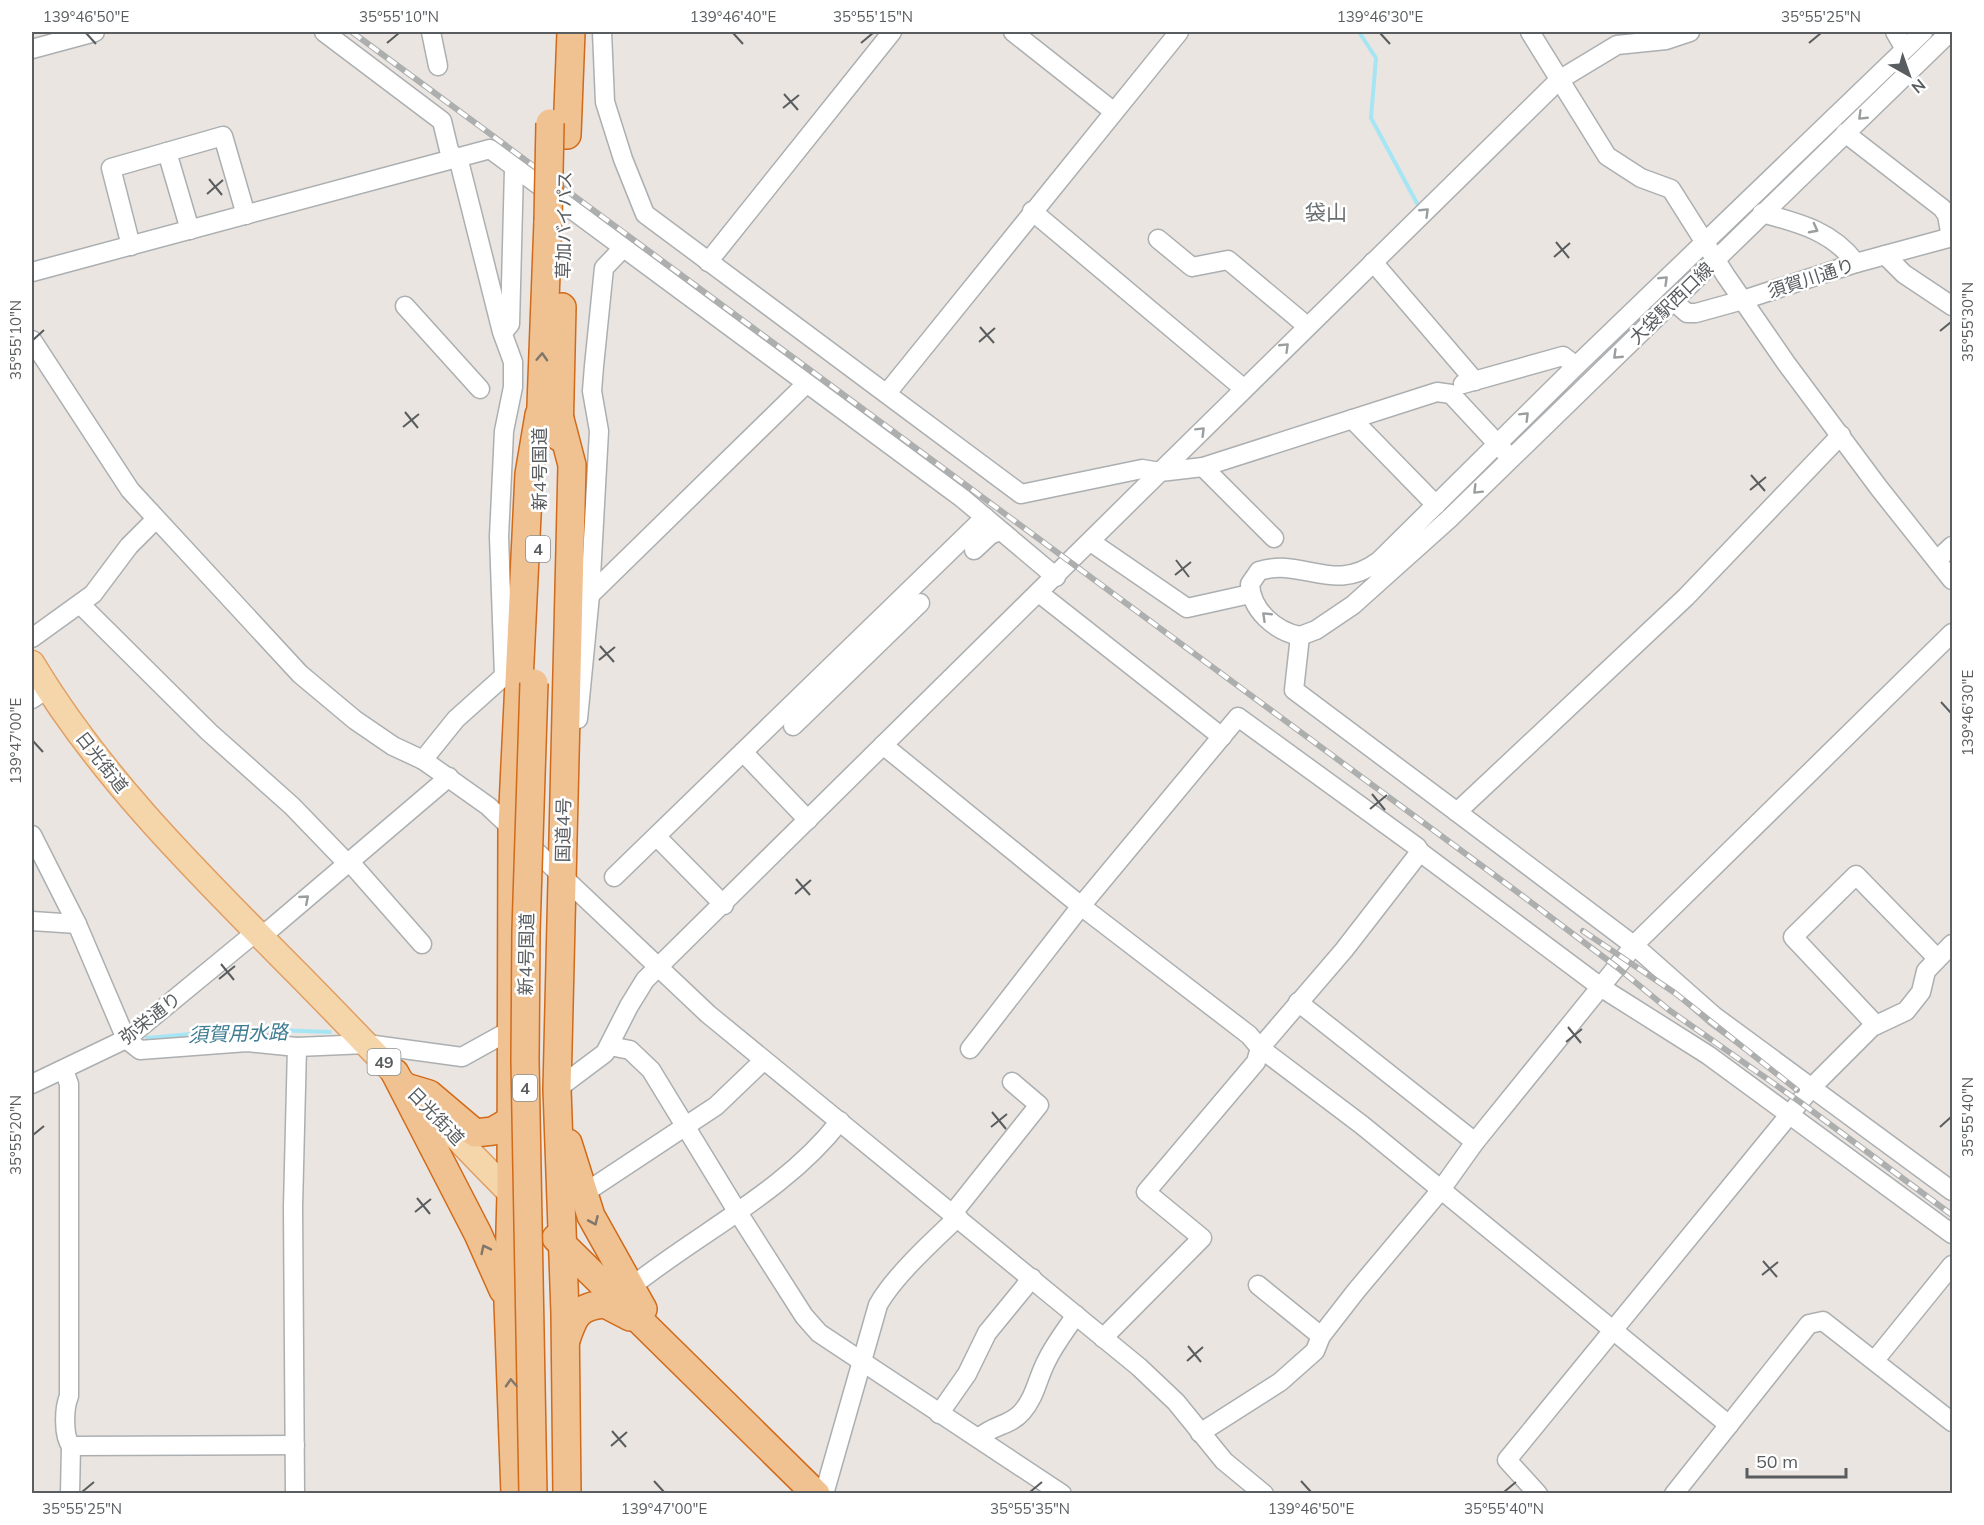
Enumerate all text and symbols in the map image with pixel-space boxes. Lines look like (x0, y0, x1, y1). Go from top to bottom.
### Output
text: 139°46'50"E (43, 7, 129, 26)
text: 35°55'10"N (359, 7, 439, 26)
text: 139°46'40"E (690, 7, 776, 26)
text: 35°55'15"N (833, 7, 913, 26)
text: 139°46'30"E (1337, 7, 1423, 26)
text: 35°55'25"N (1781, 7, 1861, 26)
north arrow (1879, 45, 1939, 105)
text: N (1908, 75, 1930, 98)
one-way arrow (1859, 109, 1869, 120)
street label: 草加バイパス (552, 171, 576, 279)
district label: 袋山 (1305, 199, 1347, 225)
one-way arrow (1418, 208, 1429, 219)
one-way arrow (1808, 222, 1818, 233)
street label: 須賀川通り (1765, 253, 1857, 303)
street label: 大袋駅西口線 (1624, 257, 1718, 349)
one-way arrow (1657, 277, 1668, 288)
text: 35°55'30"N (1958, 282, 1977, 362)
text: 35°55'10"N (6, 300, 25, 380)
one-way arrow (1278, 344, 1289, 355)
one-way arrow (1614, 347, 1625, 358)
one-way arrow (536, 353, 549, 362)
one-way arrow (1517, 413, 1528, 424)
one-way arrow (1194, 427, 1205, 438)
street label: 新4号国道 (528, 428, 551, 510)
one-way arrow (1474, 483, 1485, 494)
road number: 4 (526, 536, 550, 562)
one-way arrow (1262, 613, 1273, 624)
text: 139°46'30"E (1958, 670, 1977, 756)
text: 139°47'00"E (6, 698, 25, 784)
street label: 日光街道 (71, 727, 133, 797)
street label: 国道4号 (551, 797, 575, 863)
one-way arrow (298, 895, 309, 906)
street label: 新4号国道 (514, 912, 538, 996)
street label: 弥栄通り (115, 987, 185, 1049)
water label: 須賀用水路 (188, 1019, 290, 1047)
road number: 49 (368, 1049, 400, 1075)
road number: 4 (513, 1075, 537, 1101)
text: 35°55'40"N (1958, 1077, 1977, 1157)
street label: 日光街道 (403, 1082, 469, 1150)
text: 35°55'20"N (6, 1095, 25, 1175)
one-way arrow (586, 1214, 598, 1225)
one-way arrow (481, 1244, 493, 1255)
one-way arrow (504, 1378, 517, 1387)
scale bar (1747, 1441, 1846, 1479)
text: 50 m (1756, 1450, 1798, 1473)
text: 35°55'25"N (42, 1499, 122, 1518)
text: 139°47'00"E (621, 1499, 707, 1518)
text: 35°55'35"N (990, 1499, 1070, 1518)
text: 139°46'50"E (1268, 1499, 1354, 1518)
text: 35°55'40"N (1464, 1499, 1544, 1518)

